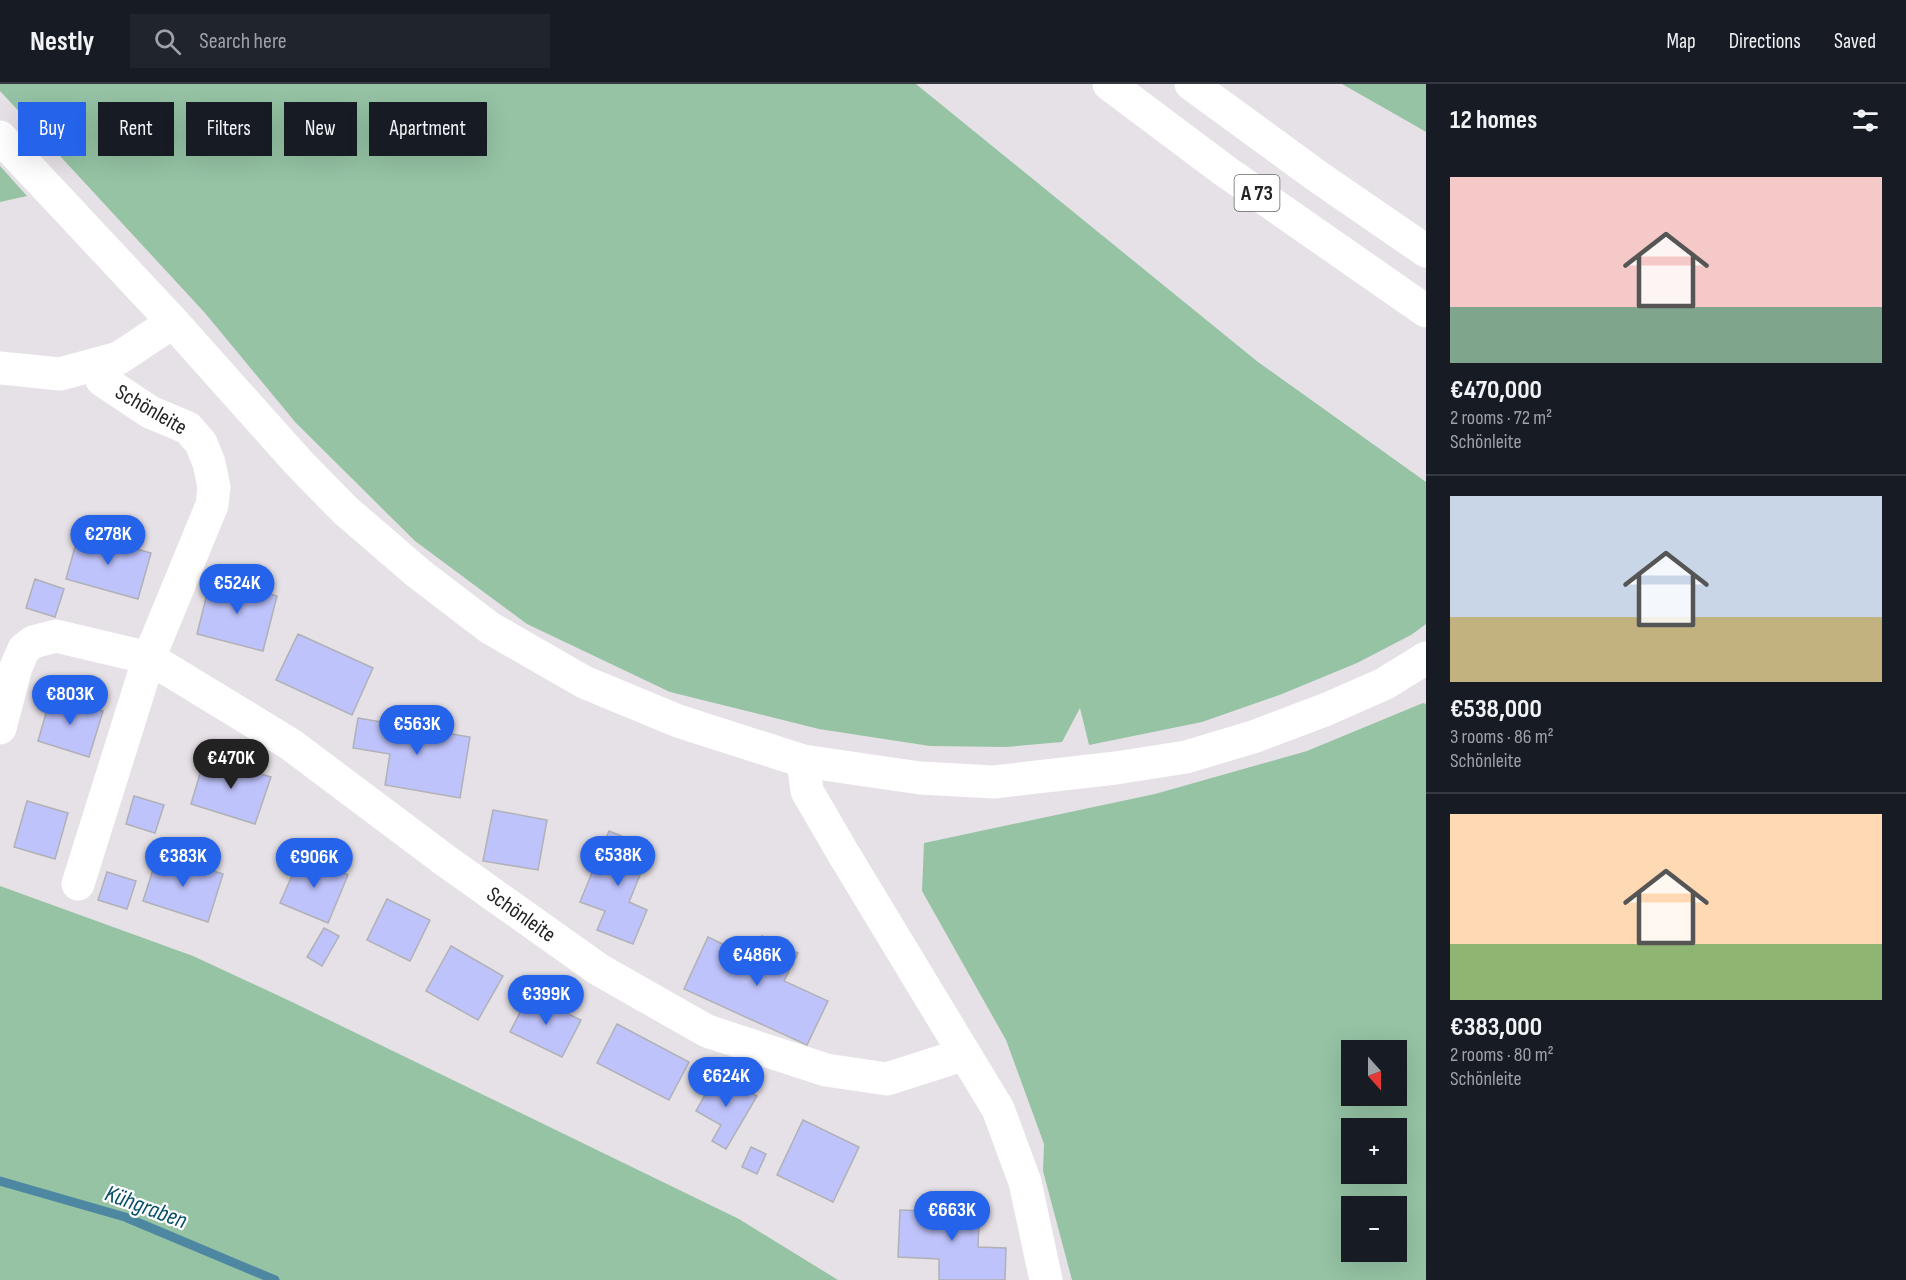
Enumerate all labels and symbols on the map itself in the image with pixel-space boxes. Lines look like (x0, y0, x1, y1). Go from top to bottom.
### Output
road number: A 73 (1234, 175, 1280, 211)
street label: Schönleite (110, 379, 192, 441)
pin: €278K (66, 515, 150, 566)
pin: €524K (195, 564, 279, 615)
pin: €803K (28, 675, 112, 726)
pin: €563K (375, 705, 459, 756)
pin: €470K (189, 739, 273, 790)
pin: €538K (576, 836, 660, 887)
pin: €383K (141, 837, 225, 888)
pin: €906K (272, 838, 356, 889)
street label: Schönleite (481, 881, 561, 948)
pin: €486K (715, 936, 799, 987)
pin: €399K (504, 975, 588, 1026)
north arrow (1341, 1040, 1407, 1106)
pin: €624K (684, 1057, 768, 1108)
water label: Kühgraben (101, 1179, 191, 1235)
pin: €663K (910, 1191, 994, 1242)

